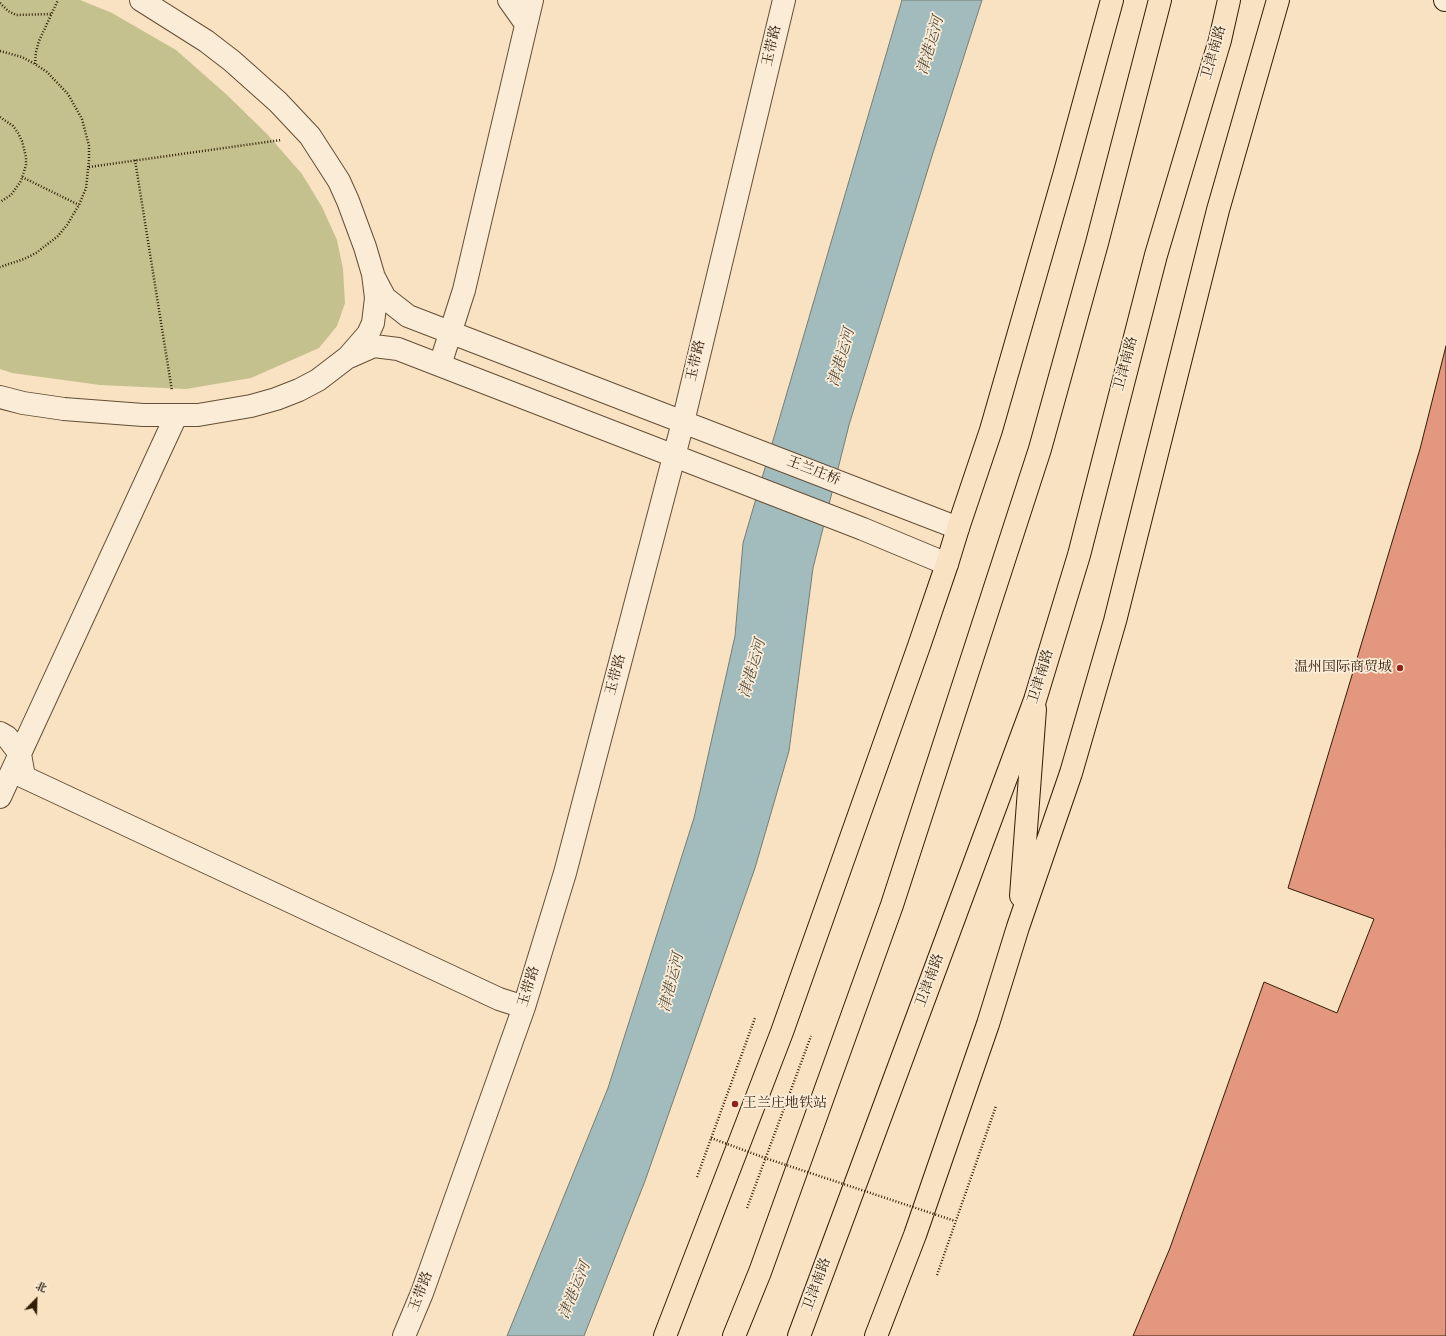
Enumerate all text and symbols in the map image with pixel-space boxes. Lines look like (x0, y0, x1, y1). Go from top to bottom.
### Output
water label: 津港运河 (915, 15, 949, 77)
street label: 玉带路 (760, 24, 786, 68)
street label: 卫津南路 (1199, 24, 1231, 82)
water label: 津港运河 (826, 327, 860, 389)
street label: 卫津南路 (1112, 335, 1142, 393)
street label: 玉带路 (684, 339, 710, 383)
street label: 王兰庄桥 (784, 454, 842, 490)
water label: 津港运河 (737, 638, 771, 700)
street label: 卫津南路 (1026, 648, 1058, 706)
street label: 玉带路 (603, 653, 631, 697)
place label: 温州国际商贸城 (1294, 660, 1392, 676)
marker: 温州国际商贸城 (1395, 663, 1405, 673)
water label: 津港运河 (657, 952, 689, 1014)
street label: 卫津南路 (914, 952, 948, 1010)
street label: 玉带路 (516, 964, 544, 1010)
place label: 王兰庄地铁站 (743, 1096, 827, 1112)
marker: 王兰庄地铁站 (730, 1099, 740, 1109)
street label: 卫津南路 (801, 1256, 835, 1314)
water label: 津港运河 (556, 1260, 596, 1322)
street label: 玉带路 (407, 1269, 437, 1315)
text: 北 (33, 1279, 49, 1298)
north arrow (16, 1280, 56, 1320)

